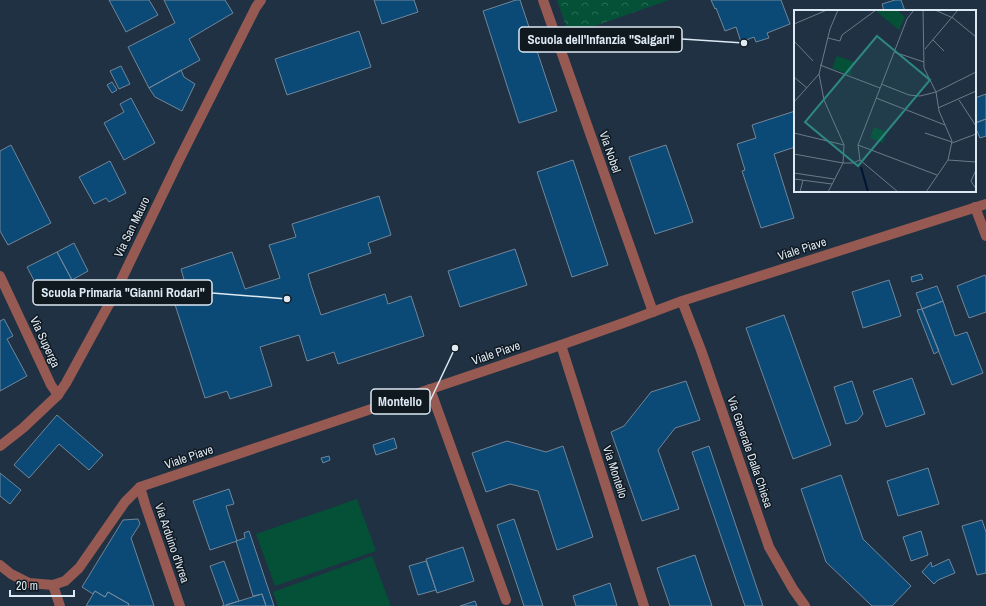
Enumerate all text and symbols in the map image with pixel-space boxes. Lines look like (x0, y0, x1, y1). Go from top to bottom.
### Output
inset map (794, 10, 976, 192)
callout: Scuola dell'Infanzia "Salgari" (519, 27, 682, 52)
text: Scuola dell'Infanzia "Salgari" (527, 31, 675, 48)
street label: Via Nobel (595, 129, 625, 175)
street label: Via San Mauro (110, 194, 154, 260)
street label: Viale Piave (776, 234, 828, 264)
callout: Scuola Primaria "Gianni Rodari" (33, 280, 212, 305)
text: Scuola Primaria "Gianni Rodari" (41, 284, 205, 301)
street label: Via Superga (26, 314, 64, 371)
street label: Viale Piave (470, 337, 522, 369)
callout: Montello (371, 389, 430, 414)
text: Montello (378, 393, 422, 410)
street label: Via Generale Dalla Chiesa (723, 394, 777, 510)
street label: Viale Piave (163, 441, 215, 473)
street label: Via Montello (599, 444, 631, 500)
street label: Via Arduino d'Ivrea (151, 501, 193, 585)
scale bar (10, 572, 74, 598)
text: 20 m (16, 578, 38, 594)

